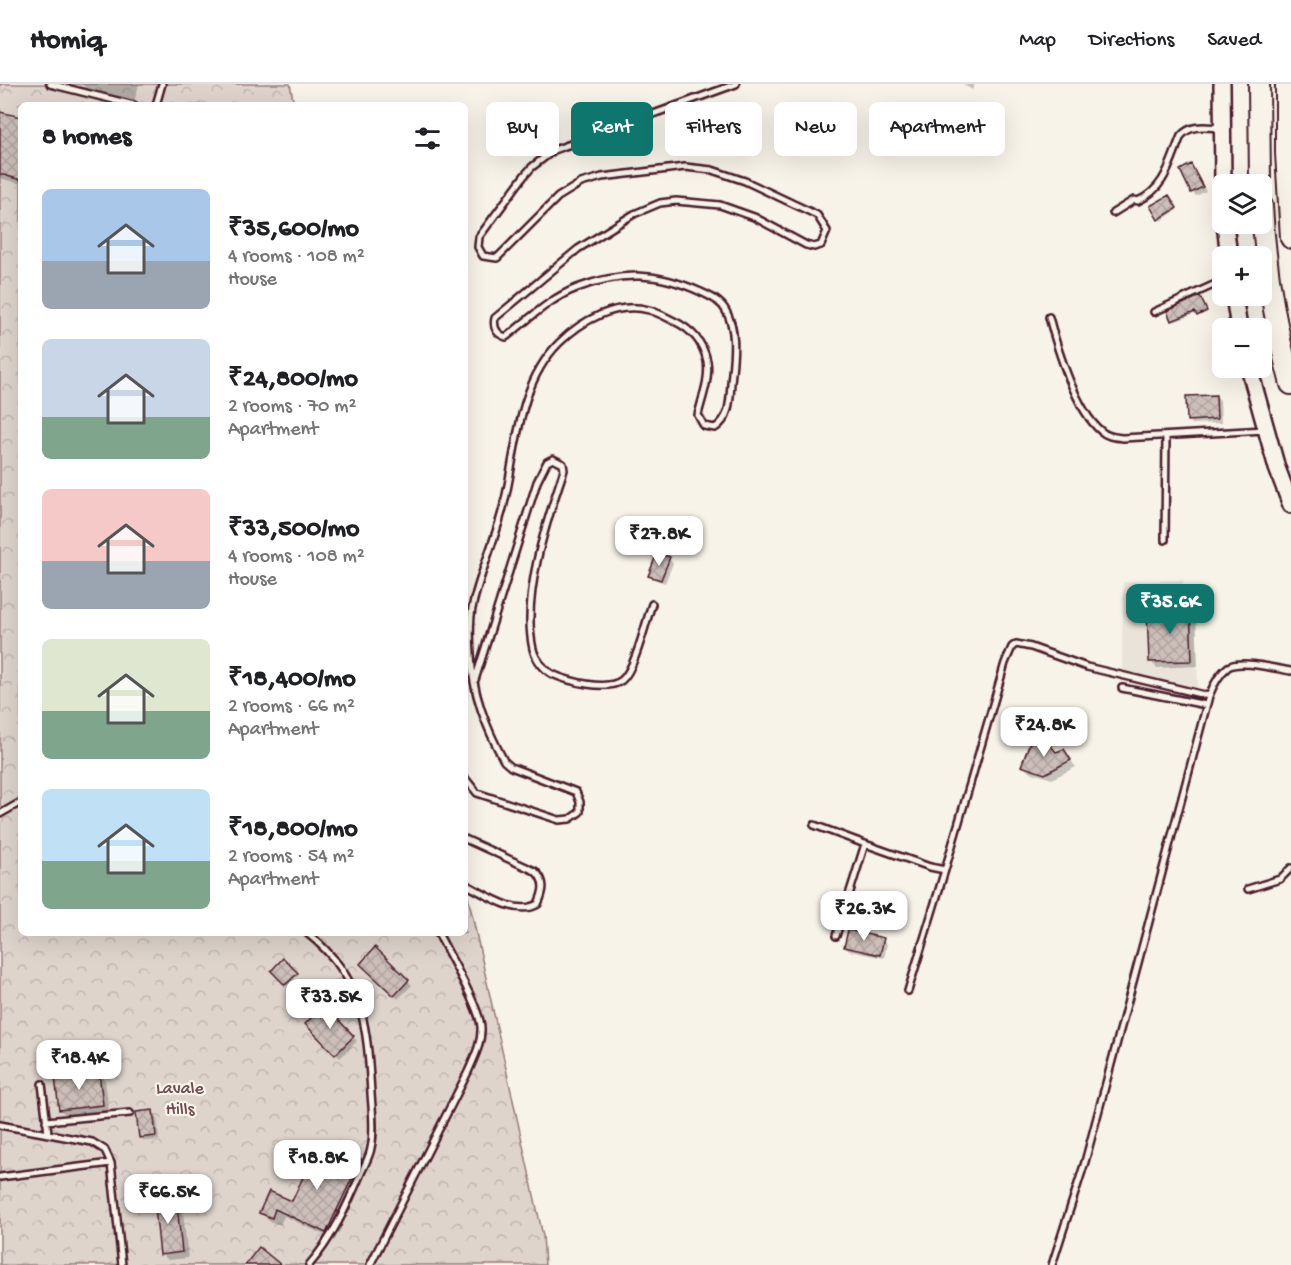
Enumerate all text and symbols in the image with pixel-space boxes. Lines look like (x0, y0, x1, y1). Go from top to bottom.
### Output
text: Homiq (30, 25, 103, 58)
text: Map (1019, 29, 1056, 54)
text: Directions (1089, 29, 1174, 54)
text: Saved (1207, 29, 1261, 54)
chip: Buy (486, 102, 559, 156)
chip: Rent (571, 102, 653, 156)
chip: Filters (665, 102, 762, 156)
chip: New (774, 102, 857, 156)
chip: Apartment (869, 102, 1005, 156)
icon: filters (411, 122, 444, 155)
text: 8 homes (42, 123, 131, 154)
map controls (1212, 174, 1272, 378)
button: layers (1212, 174, 1272, 234)
icon: home (90, 213, 162, 285)
text: ₹35,600/mo (228, 215, 359, 246)
text: 4 rooms · 108 m² (228, 246, 365, 269)
button: + (1212, 246, 1272, 306)
text: House (228, 269, 277, 292)
button: − (1212, 318, 1272, 378)
icon: home (90, 363, 162, 435)
text: ₹24,800/mo (228, 365, 358, 396)
text: 2 rooms · 70 m² (228, 396, 356, 419)
text: Apartment (228, 419, 318, 442)
icon: home (90, 513, 162, 585)
text: ₹33,500/mo (228, 515, 359, 546)
pin: ₹27.8K (610, 516, 708, 567)
text: ₹27.8K (629, 524, 689, 547)
text: 4 rooms · 108 m² (228, 546, 365, 569)
text: House (228, 569, 277, 592)
pin: ₹35.6K (1121, 584, 1219, 635)
text: ₹35.6K (1140, 592, 1200, 615)
icon: home (90, 663, 162, 735)
text: ₹18,400/mo (228, 665, 356, 696)
text: 2 rooms · 66 m² (228, 696, 355, 719)
pin: ₹24.8K (995, 707, 1093, 758)
text: ₹24.8K (1015, 715, 1073, 738)
text: Apartment (228, 719, 318, 742)
icon: home (90, 813, 162, 885)
text: ₹18,800/mo (228, 815, 358, 846)
text: 2 rooms · 54 m² (228, 846, 355, 869)
text: Apartment (228, 869, 318, 892)
pin: ₹26.3K (815, 891, 913, 942)
text: ₹26.3K (834, 899, 894, 922)
pin: ₹33.5K (281, 979, 379, 1030)
text: ₹33.5K (300, 987, 360, 1010)
pin: ₹18.4K (30, 1040, 128, 1091)
text: ₹18.4K (50, 1048, 108, 1071)
park label: Lavale Hills (156, 1079, 205, 1121)
pin: ₹18.8K (268, 1140, 366, 1191)
text: ₹18.8K (288, 1148, 346, 1171)
pin: ₹66.5K (119, 1174, 217, 1225)
text: ₹66.5K (138, 1182, 198, 1205)

